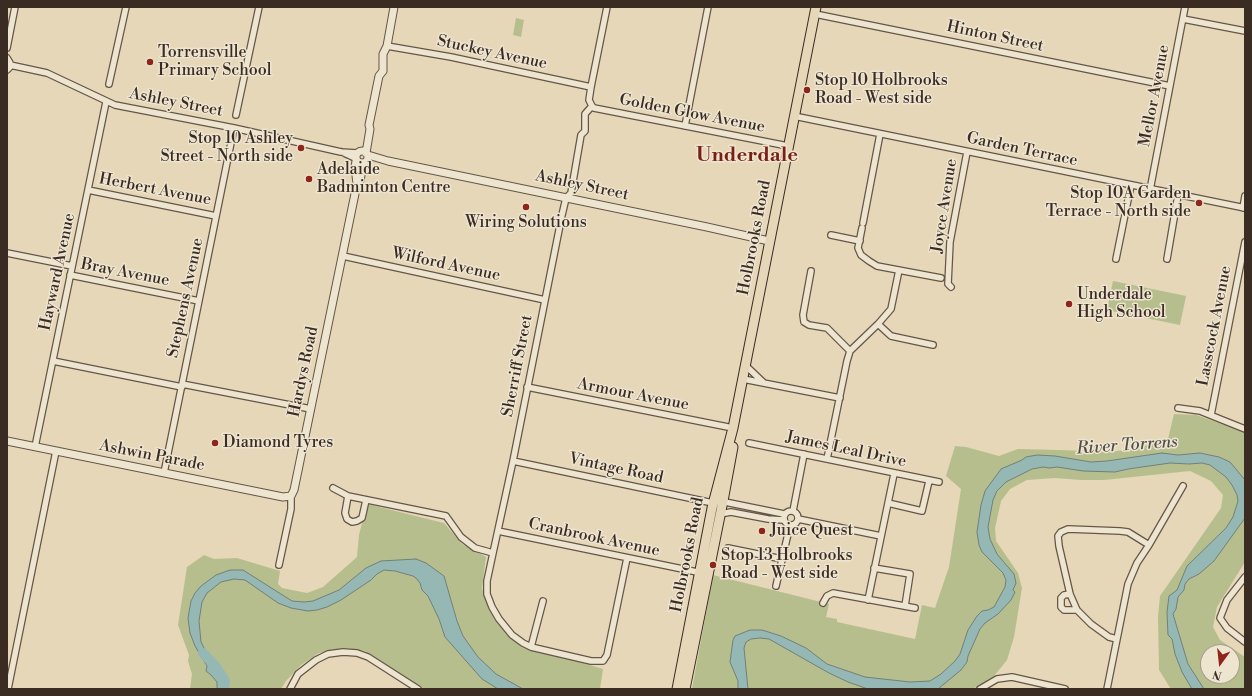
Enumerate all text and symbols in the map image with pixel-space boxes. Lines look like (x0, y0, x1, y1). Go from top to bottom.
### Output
street label: Hinton Street (945, 17, 1045, 57)
street label: Stuckey Avenue (435, 32, 549, 74)
place label: Torrensville Primary School (158, 43, 272, 81)
street label: Mellor Avenue (1136, 43, 1174, 149)
marker: Torrensville Primary School (145, 57, 155, 67)
place label: Stop 10 Holbrooks Road - West side (815, 71, 948, 109)
street label: Ashley Street (128, 85, 224, 121)
marker: Stop 10 Holbrooks Road - West side (802, 85, 812, 95)
street label: Golden Glow Avenue (618, 90, 766, 138)
place label: Stop 10 Ashley Street - North side (160, 129, 293, 167)
street label: Garden Terrace (965, 129, 1079, 171)
marker: Stop 10 Ashley Street - North side (296, 143, 306, 153)
district label: Underdale (696, 144, 798, 168)
street label: Joyce Avenue (928, 158, 962, 254)
place label: Adelaide Badminton Centre (317, 160, 451, 198)
street label: Ashley Street (534, 167, 630, 205)
street label: Herbert Avenue (97, 170, 213, 210)
marker: Adelaide Badminton Centre (304, 174, 314, 184)
street label: Holbrooks Road (734, 179, 776, 297)
place label: Stop 10A Garden Terrace - North side (1046, 184, 1191, 222)
marker: Stop 10A Garden Terrace - North side (1194, 198, 1204, 208)
marker: Wiring Solutions (521, 202, 531, 212)
street label: Hayward Avenue (36, 211, 80, 333)
place label: Wiring Solutions (465, 213, 587, 233)
street label: Stephens Avenue (164, 236, 208, 360)
street label: Wilford Avenue (390, 244, 502, 286)
street label: Bray Avenue (79, 255, 171, 291)
street label: Lasscock Avenue (1194, 264, 1236, 388)
place label: Underdale High School (1077, 285, 1166, 323)
marker: Underdale High School (1064, 299, 1074, 309)
street label: Sherriff Street (499, 313, 537, 419)
street label: Hardys Road (285, 325, 323, 419)
street label: Armour Avenue (576, 375, 690, 415)
street label: James Leal Drive (784, 428, 908, 472)
water label: River Torrens (1076, 432, 1178, 460)
place label: Diamond Tyres (223, 433, 333, 453)
street label: Ashwin Parade (98, 436, 206, 476)
marker: Diamond Tyres (210, 438, 220, 448)
street label: Vintage Road (567, 450, 665, 488)
street label: Holbrooks Road (667, 496, 709, 614)
street label: Cranbrook Avenue (527, 515, 661, 561)
place label: Juice Quest (770, 521, 853, 541)
marker: Juice Quest (757, 526, 767, 536)
place label: Stop 13 Holbrooks Road - West side (721, 546, 853, 584)
marker: Stop 13 Holbrooks Road - West side (708, 560, 718, 570)
north arrow (1200, 644, 1240, 684)
text: N (1211, 667, 1223, 683)

